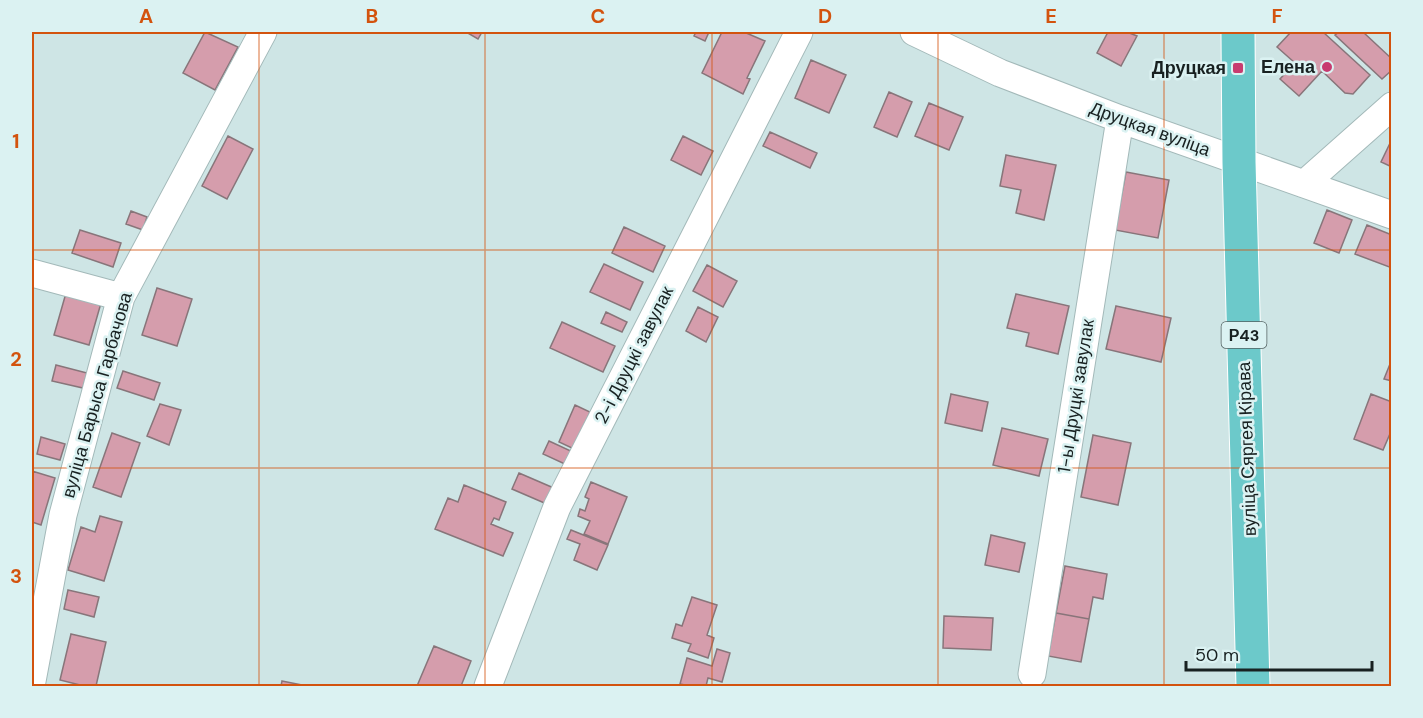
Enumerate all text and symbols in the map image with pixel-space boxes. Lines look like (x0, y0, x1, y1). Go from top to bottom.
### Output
text: A (139, 3, 153, 29)
text: B (366, 3, 378, 29)
text: C (591, 3, 605, 29)
text: D (818, 3, 832, 29)
text: E (1045, 3, 1057, 29)
text: F (1271, 3, 1283, 29)
place label: Елена (1261, 55, 1316, 79)
place label: Друцкая (1152, 56, 1226, 80)
marker: Елена (1320, 60, 1334, 74)
marker: Друцкая (1231, 61, 1245, 75)
street label: Друцкая вуліца (1086, 96, 1215, 162)
text: 1 (12, 128, 20, 154)
street label: 2-і Друцкі завулак (589, 282, 679, 428)
street label: вуліца Барыса Гарбачова (56, 288, 138, 501)
street label: 1-ы Друцкі завулак (1052, 317, 1100, 475)
road number: Р43 (1222, 322, 1266, 348)
text: 2 (10, 346, 22, 372)
street label: вуліца Сяргея Кірава (1232, 360, 1262, 537)
text: 3 (10, 563, 22, 589)
scale bar (1186, 634, 1372, 672)
text: 50 m (1195, 643, 1239, 667)

